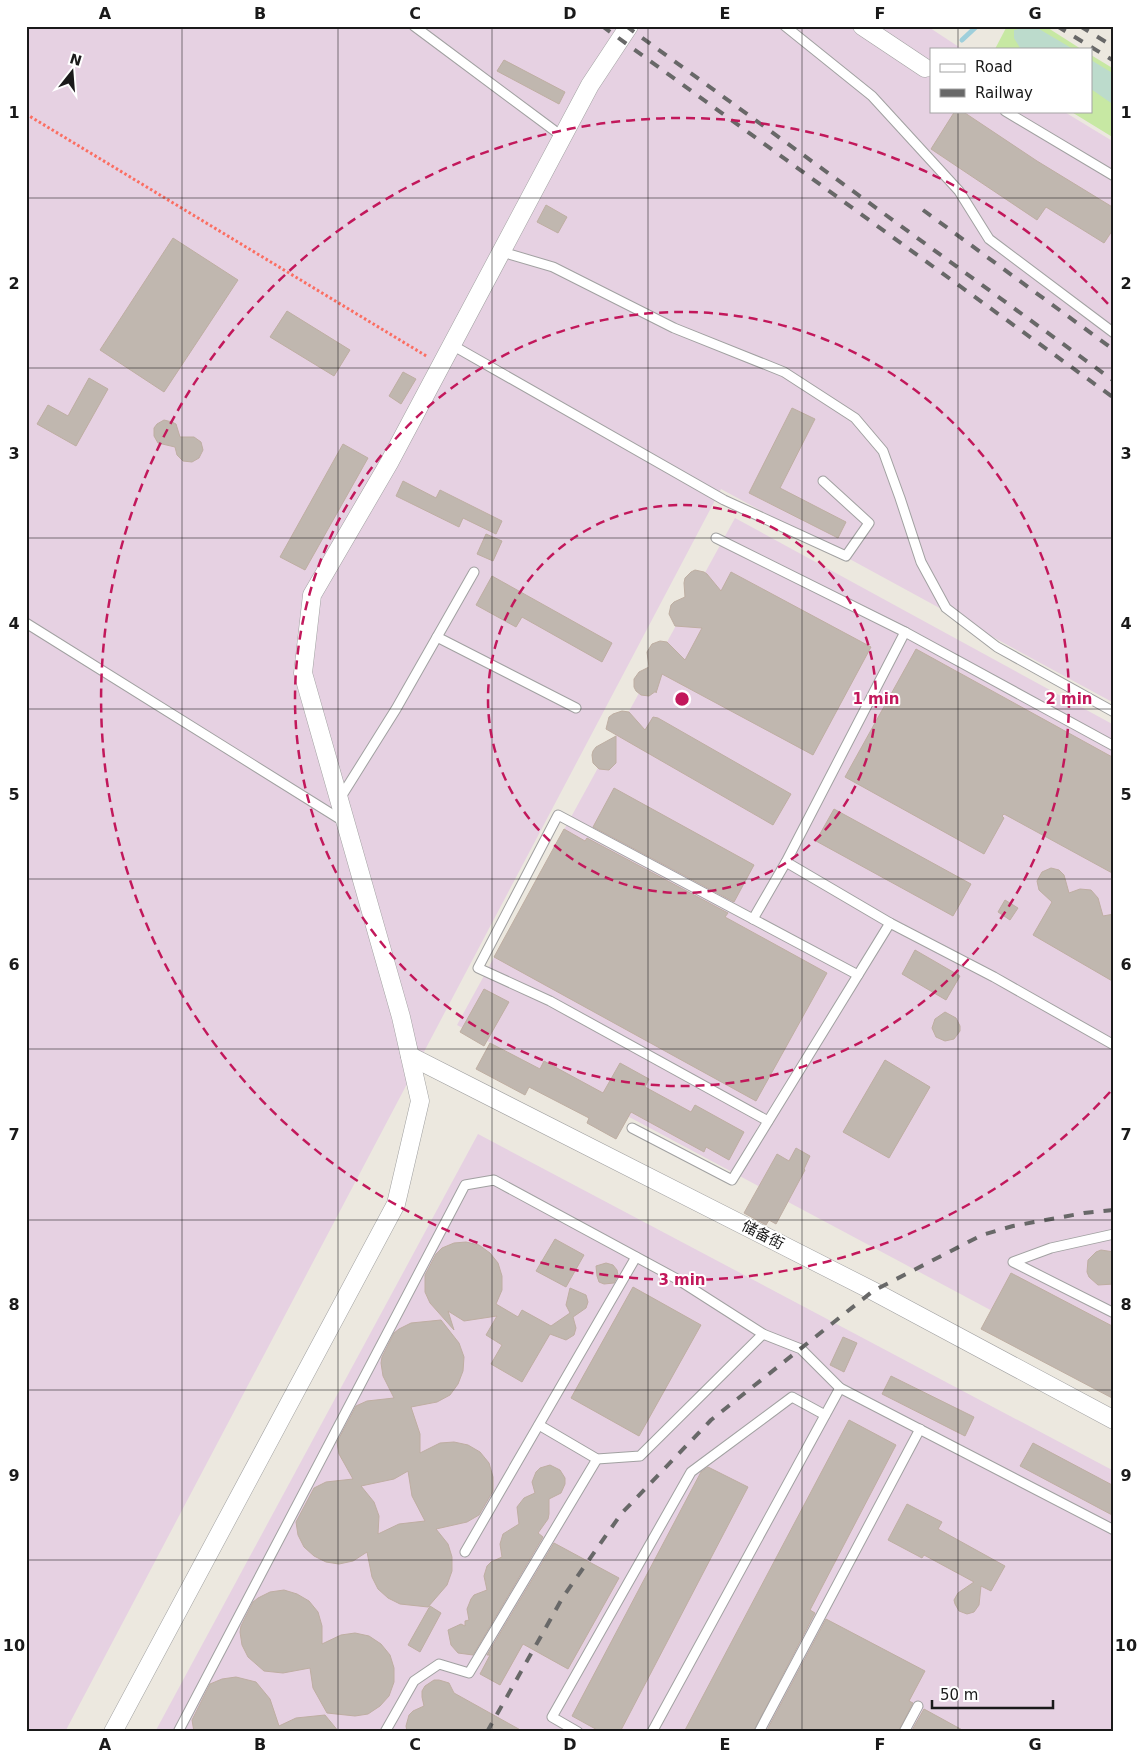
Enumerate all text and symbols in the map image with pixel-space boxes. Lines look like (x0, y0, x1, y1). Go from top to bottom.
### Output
text: A (99, 4, 112, 23)
text: B (254, 4, 266, 23)
text: C (409, 4, 421, 23)
text: D (563, 4, 577, 23)
text: E (720, 4, 730, 23)
text: F (875, 4, 885, 23)
text: G (1028, 4, 1042, 23)
north arrow (48, 48, 98, 98)
legend (930, 48, 1092, 112)
text: N (68, 50, 84, 69)
text: Road (975, 58, 1013, 76)
text: Railway (975, 84, 1033, 102)
text: 1 (8, 103, 20, 122)
text: 1 (1120, 103, 1132, 122)
text: 2 (8, 274, 20, 293)
text: 2 (1120, 274, 1132, 293)
text: 3 (8, 444, 20, 463)
text: 3 (1120, 444, 1132, 463)
text: 4 (8, 614, 20, 633)
text: 4 (1120, 614, 1132, 633)
centre of rings (673, 690, 691, 708)
text: 1 min (852, 690, 900, 708)
text: 2 min (1045, 690, 1093, 708)
text: 5 (8, 785, 20, 804)
text: 5 (1120, 785, 1132, 804)
text: 6 (8, 955, 20, 974)
text: 6 (1120, 955, 1132, 974)
text: 7 (8, 1125, 20, 1144)
text: 7 (1120, 1125, 1132, 1144)
street label: 储备街 (739, 1217, 787, 1253)
text: 3 min (658, 1271, 706, 1289)
text: 8 (8, 1295, 20, 1314)
text: 8 (1120, 1295, 1132, 1314)
text: 9 (8, 1466, 20, 1485)
text: 9 (1120, 1466, 1132, 1485)
text: 10 (3, 1636, 25, 1655)
text: 10 (1115, 1636, 1137, 1655)
scale bar (932, 1678, 1054, 1710)
text: 50 m (940, 1686, 978, 1704)
text: A (99, 1735, 112, 1754)
text: B (254, 1735, 266, 1754)
text: C (409, 1735, 421, 1754)
text: D (563, 1735, 577, 1754)
text: E (720, 1735, 730, 1754)
text: F (875, 1735, 885, 1754)
text: G (1028, 1735, 1042, 1754)

